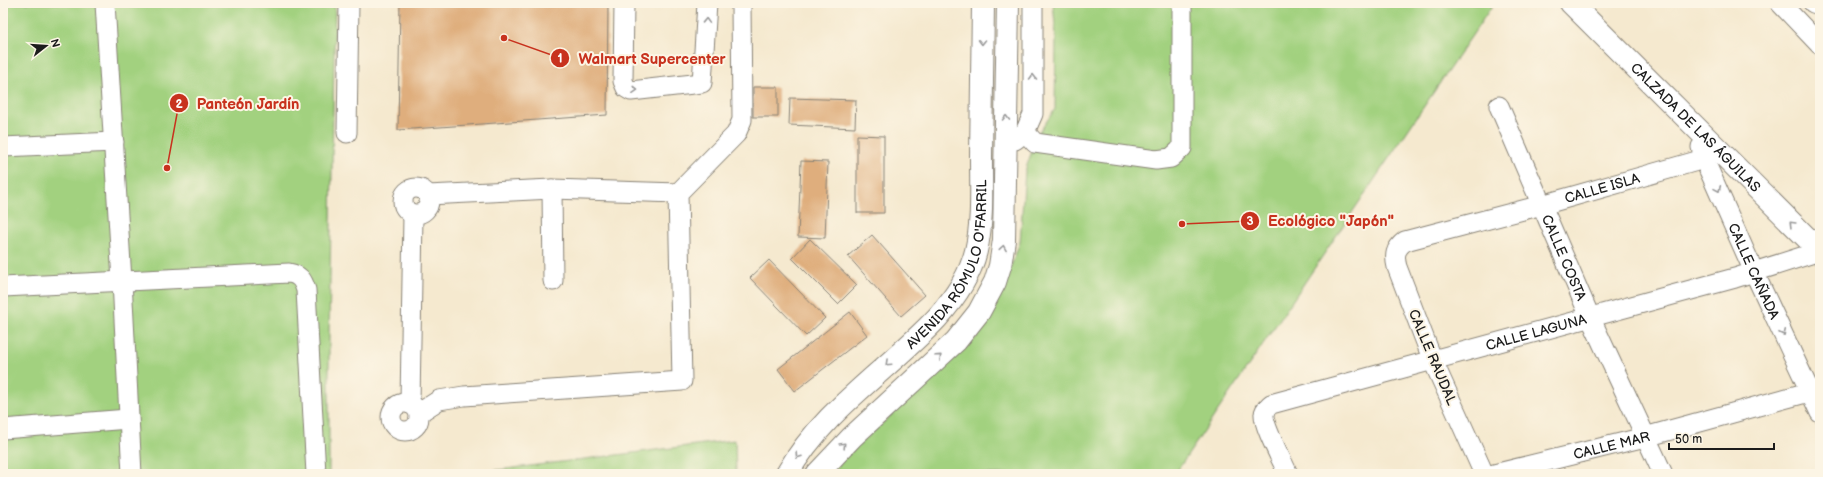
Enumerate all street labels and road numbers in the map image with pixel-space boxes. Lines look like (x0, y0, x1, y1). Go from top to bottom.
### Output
street label: CALZADA DE LAS ÁGUILAS (1627, 59, 1764, 196)
street label: CALLE ISLA (1563, 170, 1642, 207)
street label: AVENIDA RÓMULO O'FARRIL (903, 180, 990, 353)
street label: CALLE COSTA (1538, 212, 1590, 304)
street label: CALLE CAÑADA (1724, 220, 1783, 322)
street label: CALLE RAUDAL (1405, 307, 1460, 408)
street label: CALLE LAGUNA (1484, 311, 1589, 354)
street label: CALLE MAR (1572, 428, 1652, 463)

